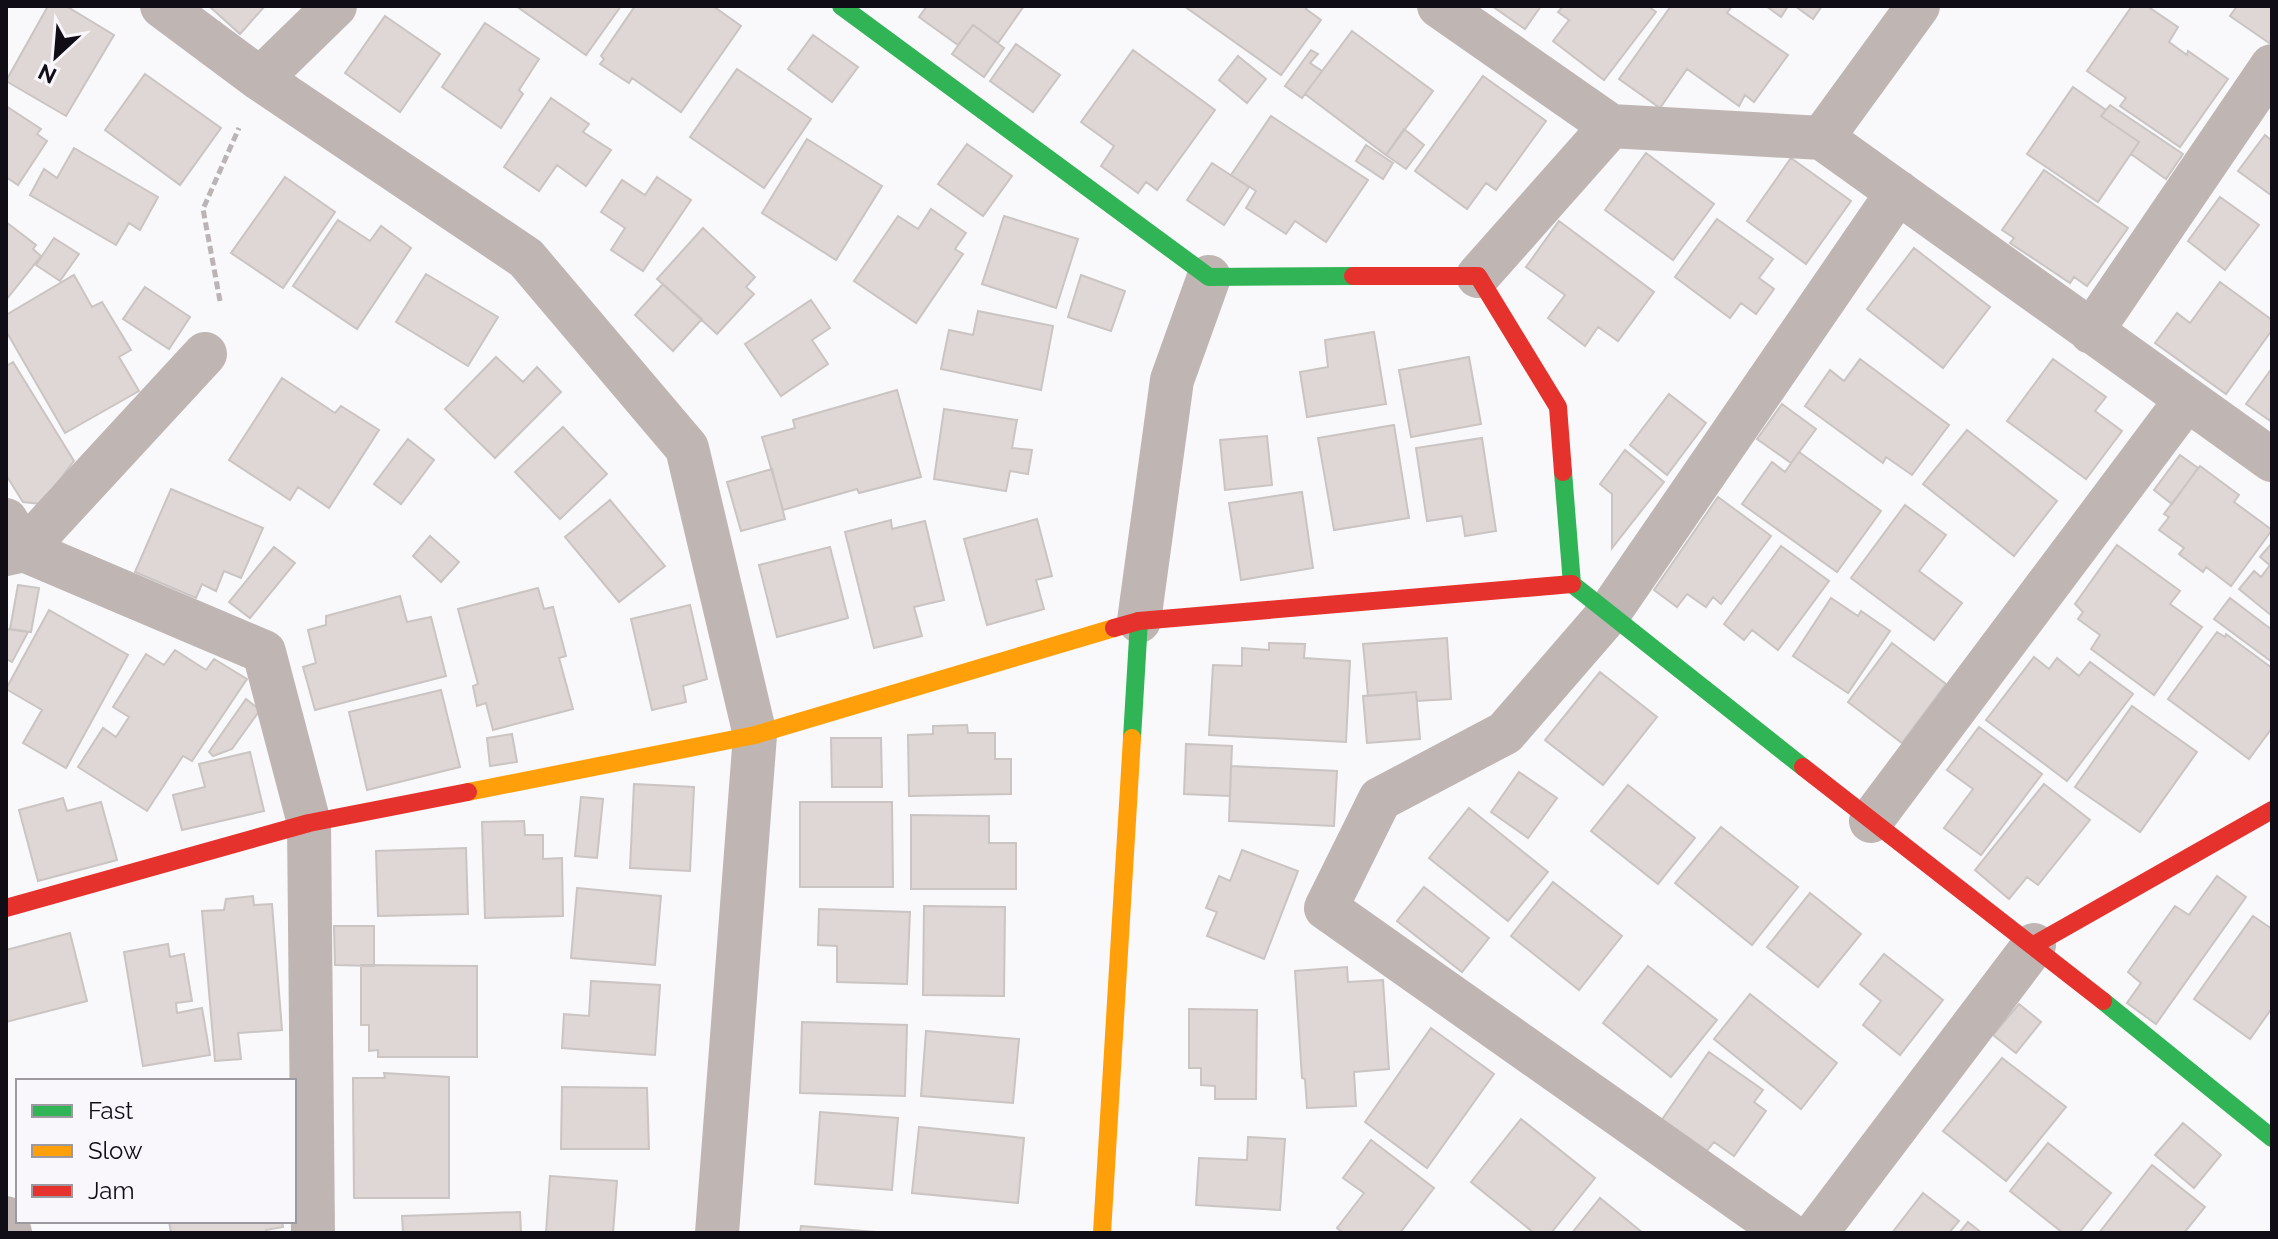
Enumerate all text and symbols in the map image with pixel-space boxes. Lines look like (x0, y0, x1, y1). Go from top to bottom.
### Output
north arrow (16, 16, 96, 96)
text: N (34, 59, 60, 89)
legend (16, 1079, 296, 1223)
text: Fast (88, 1096, 133, 1125)
text: Slow (88, 1136, 143, 1165)
text: Jam (88, 1176, 134, 1205)

